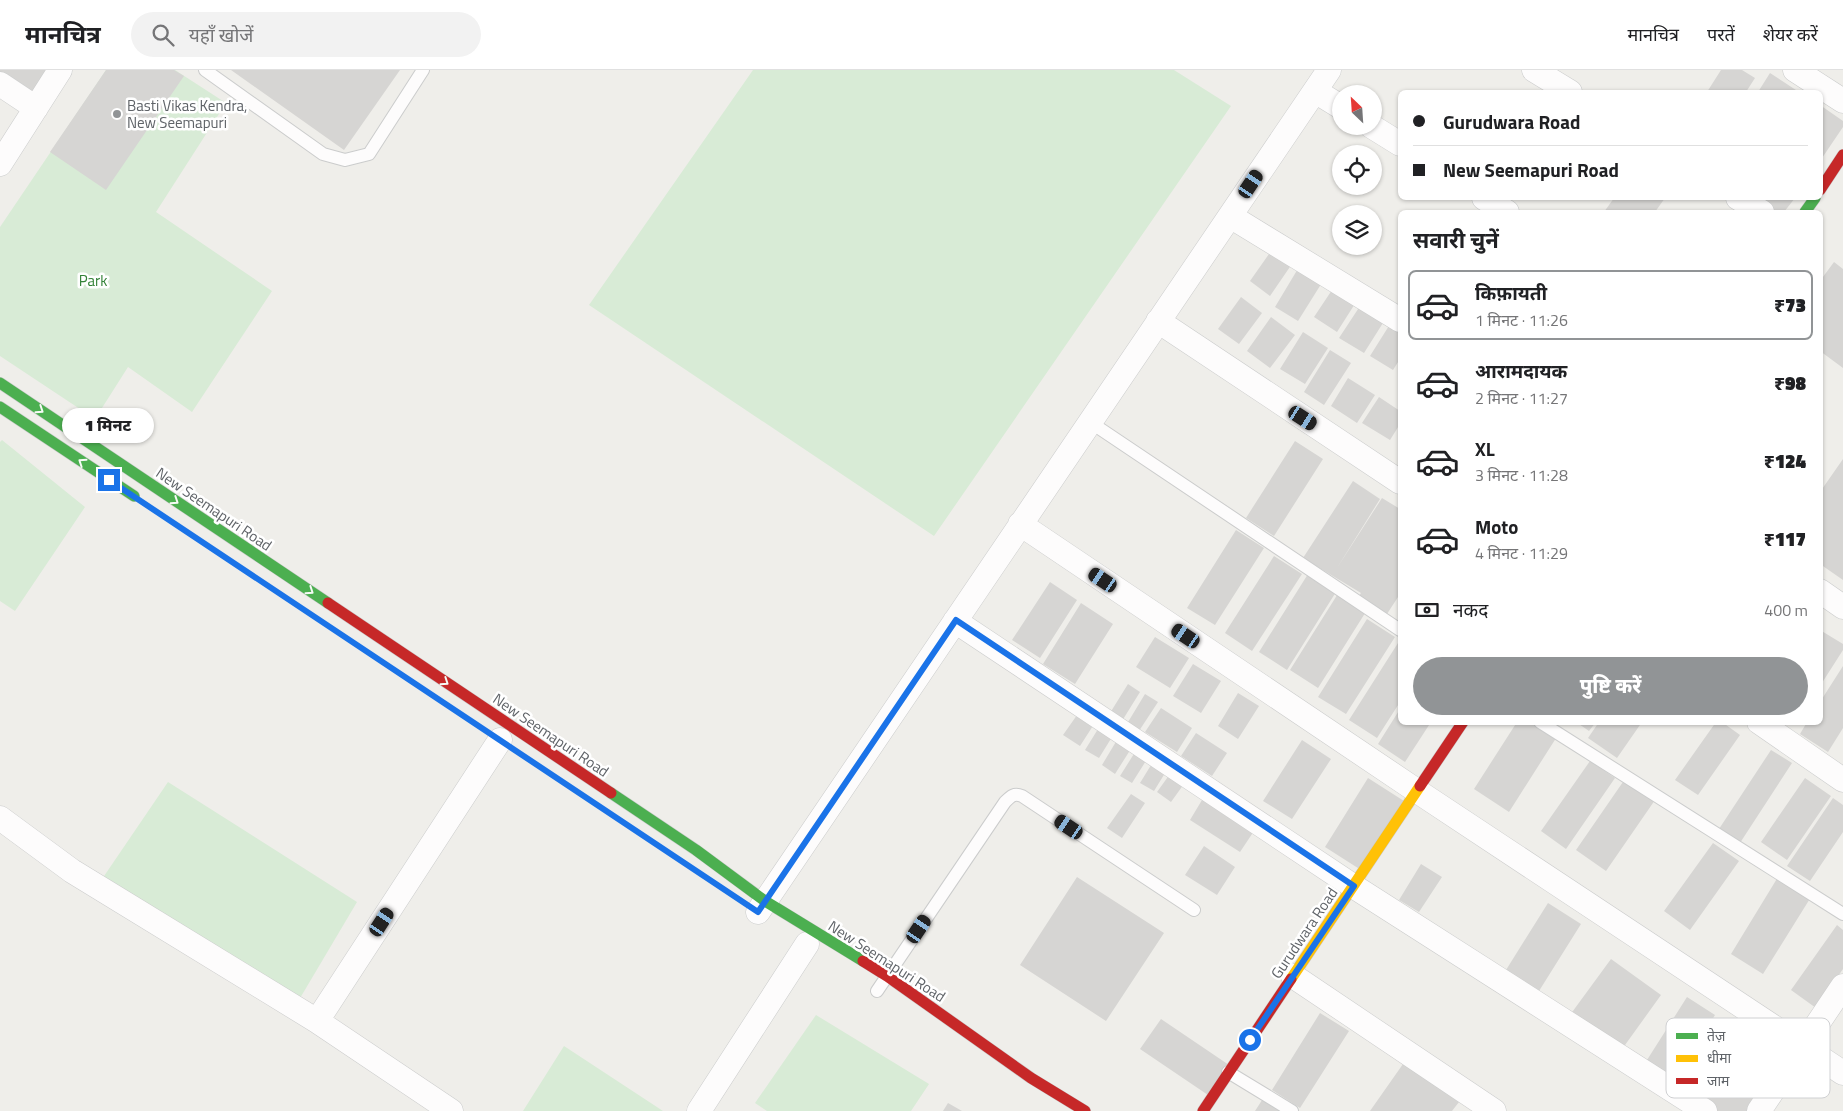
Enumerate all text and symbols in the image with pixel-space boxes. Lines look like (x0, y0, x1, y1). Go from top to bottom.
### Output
search box (131, 12, 481, 57)
text: मानचित्र (25, 16, 101, 52)
text: यहाँ खोजें (189, 20, 253, 49)
icon: search (149, 21, 177, 49)
text: मानचित्र (1627, 21, 1679, 48)
text: परतें (1707, 21, 1735, 48)
text: शेयर करें (1763, 21, 1818, 48)
north arrow (1332, 85, 1382, 135)
map controls (1332, 85, 1382, 255)
place label: Basti Vikas Kendra, New Seemapuri (127, 94, 247, 134)
text: Gurudwara Road (1443, 107, 1580, 136)
marker: Basti Vikas Kendra, New Seemapuri (111, 108, 123, 120)
button: locate (1332, 145, 1382, 195)
text: New Seemapuri Road (1443, 155, 1619, 184)
car (1236, 167, 1265, 201)
button: layers (1332, 205, 1382, 255)
text: सवारी चुनें (1413, 223, 1499, 257)
park label: Park (79, 269, 107, 292)
text: किफ़ायती (1475, 278, 1547, 307)
icon: car (1415, 283, 1460, 328)
text: ₹73 (1774, 290, 1806, 319)
text: 1 मिनट · 11:26 (1475, 308, 1568, 332)
text: आरामदायक (1475, 356, 1567, 385)
icon: car (1415, 361, 1460, 406)
text: ₹98 (1774, 368, 1806, 397)
text: 2 मिनट · 11:27 (1475, 386, 1568, 410)
one-way arrow (35, 404, 44, 413)
car (1286, 404, 1319, 432)
callout: 1 मिनट (63, 408, 155, 442)
text: 1 मिनट (85, 413, 131, 437)
text: XL (1475, 434, 1495, 463)
icon: car (1415, 439, 1460, 484)
text: ₹124 (1764, 446, 1806, 475)
one-way arrow (79, 459, 88, 468)
street label: New Seemapuri Road (151, 462, 277, 556)
text: 3 मिनट · 11:28 (1475, 463, 1568, 487)
route end (98, 469, 120, 491)
one-way arrow (169, 495, 179, 504)
text: Moto (1475, 512, 1518, 541)
icon: car (1415, 517, 1460, 562)
text: ₹117 (1764, 524, 1806, 553)
text: 4 मिनट · 11:29 (1475, 541, 1568, 565)
car (1086, 565, 1119, 595)
one-way arrow (304, 585, 314, 594)
text: नकद (1453, 595, 1488, 624)
icon: cash (1413, 596, 1441, 624)
text: 400 m (1764, 598, 1808, 622)
car (1169, 621, 1202, 651)
button: पुष्टि करें (1413, 657, 1808, 715)
one-way arrow (439, 676, 449, 685)
street label: New Seemapuri Road (488, 688, 614, 782)
car (1052, 812, 1085, 842)
street label: Gurudwara Road (1265, 883, 1343, 983)
car (367, 905, 396, 939)
car (904, 912, 933, 946)
street label: New Seemapuri Road (824, 914, 950, 1008)
legend (1666, 1018, 1830, 1098)
text: तेज़ (1707, 1025, 1726, 1046)
route start (1239, 1029, 1261, 1051)
text: धीमा (1707, 1047, 1732, 1068)
text: जाम (1707, 1070, 1730, 1091)

